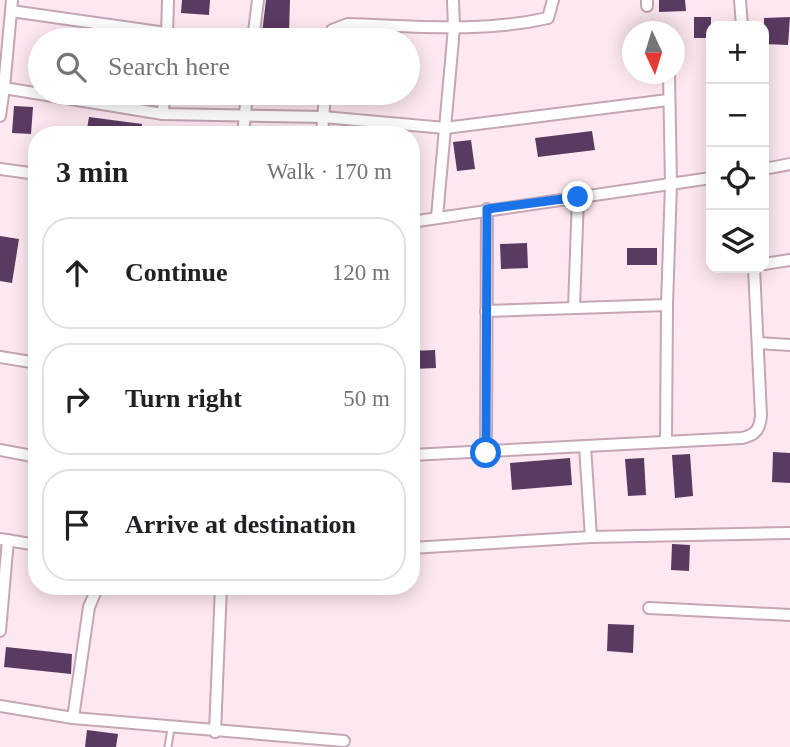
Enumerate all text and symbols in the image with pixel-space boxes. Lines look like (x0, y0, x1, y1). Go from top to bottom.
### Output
north arrow (622, 21, 685, 84)
map controls (706, 21, 769, 273)
button: + (706, 21, 769, 84)
search box (28, 28, 420, 105)
icon: search (52, 48, 90, 86)
text: Search here (108, 52, 230, 81)
button: − (706, 84, 769, 147)
button: locate (706, 147, 769, 210)
text: 3 min (56, 155, 129, 188)
text: Walk · 170 m (267, 159, 392, 184)
route end (562, 181, 593, 212)
button: layers (706, 210, 769, 273)
icon: ahead (58, 254, 96, 292)
text: Continue (125, 258, 228, 287)
text: 120 m (332, 260, 390, 285)
icon: right (58, 380, 96, 418)
text: Turn right (125, 384, 242, 413)
text: 50 m (343, 386, 390, 411)
route start (470, 437, 501, 468)
icon: arrive (58, 506, 96, 544)
text: Arrive at destination (125, 510, 356, 539)

